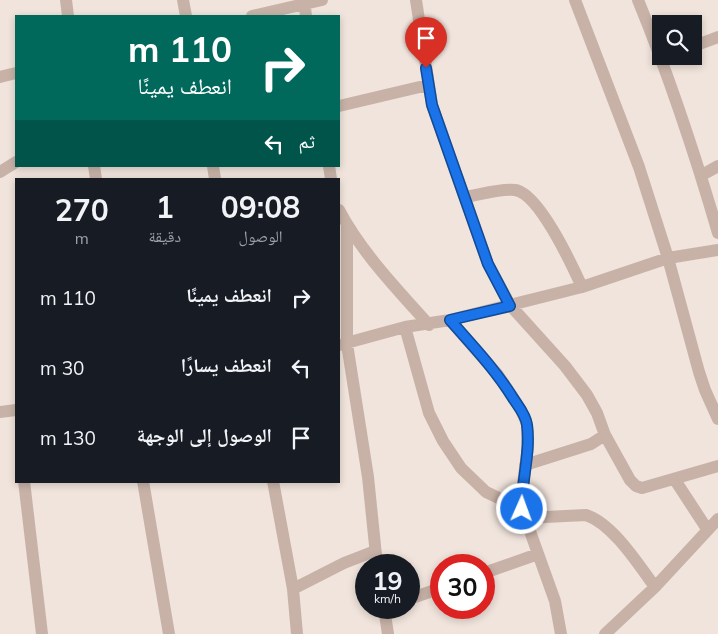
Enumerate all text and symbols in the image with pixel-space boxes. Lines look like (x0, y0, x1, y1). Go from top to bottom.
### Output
map controls (652, 15, 702, 65)
button: search (652, 15, 702, 65)
pin (405, 17, 447, 68)
icon: arrive (412, 24, 440, 52)
text: 110 m (128, 27, 232, 71)
icon: right (250, 35, 315, 100)
text: انعطف يمينًا (138, 72, 232, 100)
text: ثم (298, 129, 315, 153)
icon: left (260, 130, 288, 158)
text: 1 (156, 188, 174, 226)
text: 09:08 (221, 188, 300, 226)
text: 270 (55, 191, 109, 229)
text: دقيقة (149, 226, 181, 246)
text: الوصول (238, 226, 283, 246)
text: m (75, 228, 89, 248)
text: انعطف يمينًا (186, 283, 272, 307)
icon: right (287, 284, 315, 312)
text: 110 m (40, 286, 96, 310)
text: انعطف يسارًا (181, 353, 272, 377)
icon: left (287, 354, 315, 382)
text: 30 m (40, 356, 84, 380)
text: الوصول إلى الوجهة (137, 423, 272, 447)
icon: arrive (287, 424, 315, 452)
text: 130 m (40, 426, 96, 450)
position arrow (495, 482, 547, 534)
speed limit sign: 30 (430, 554, 495, 619)
text: 19 (372, 565, 403, 596)
text: km/h (374, 591, 401, 606)

